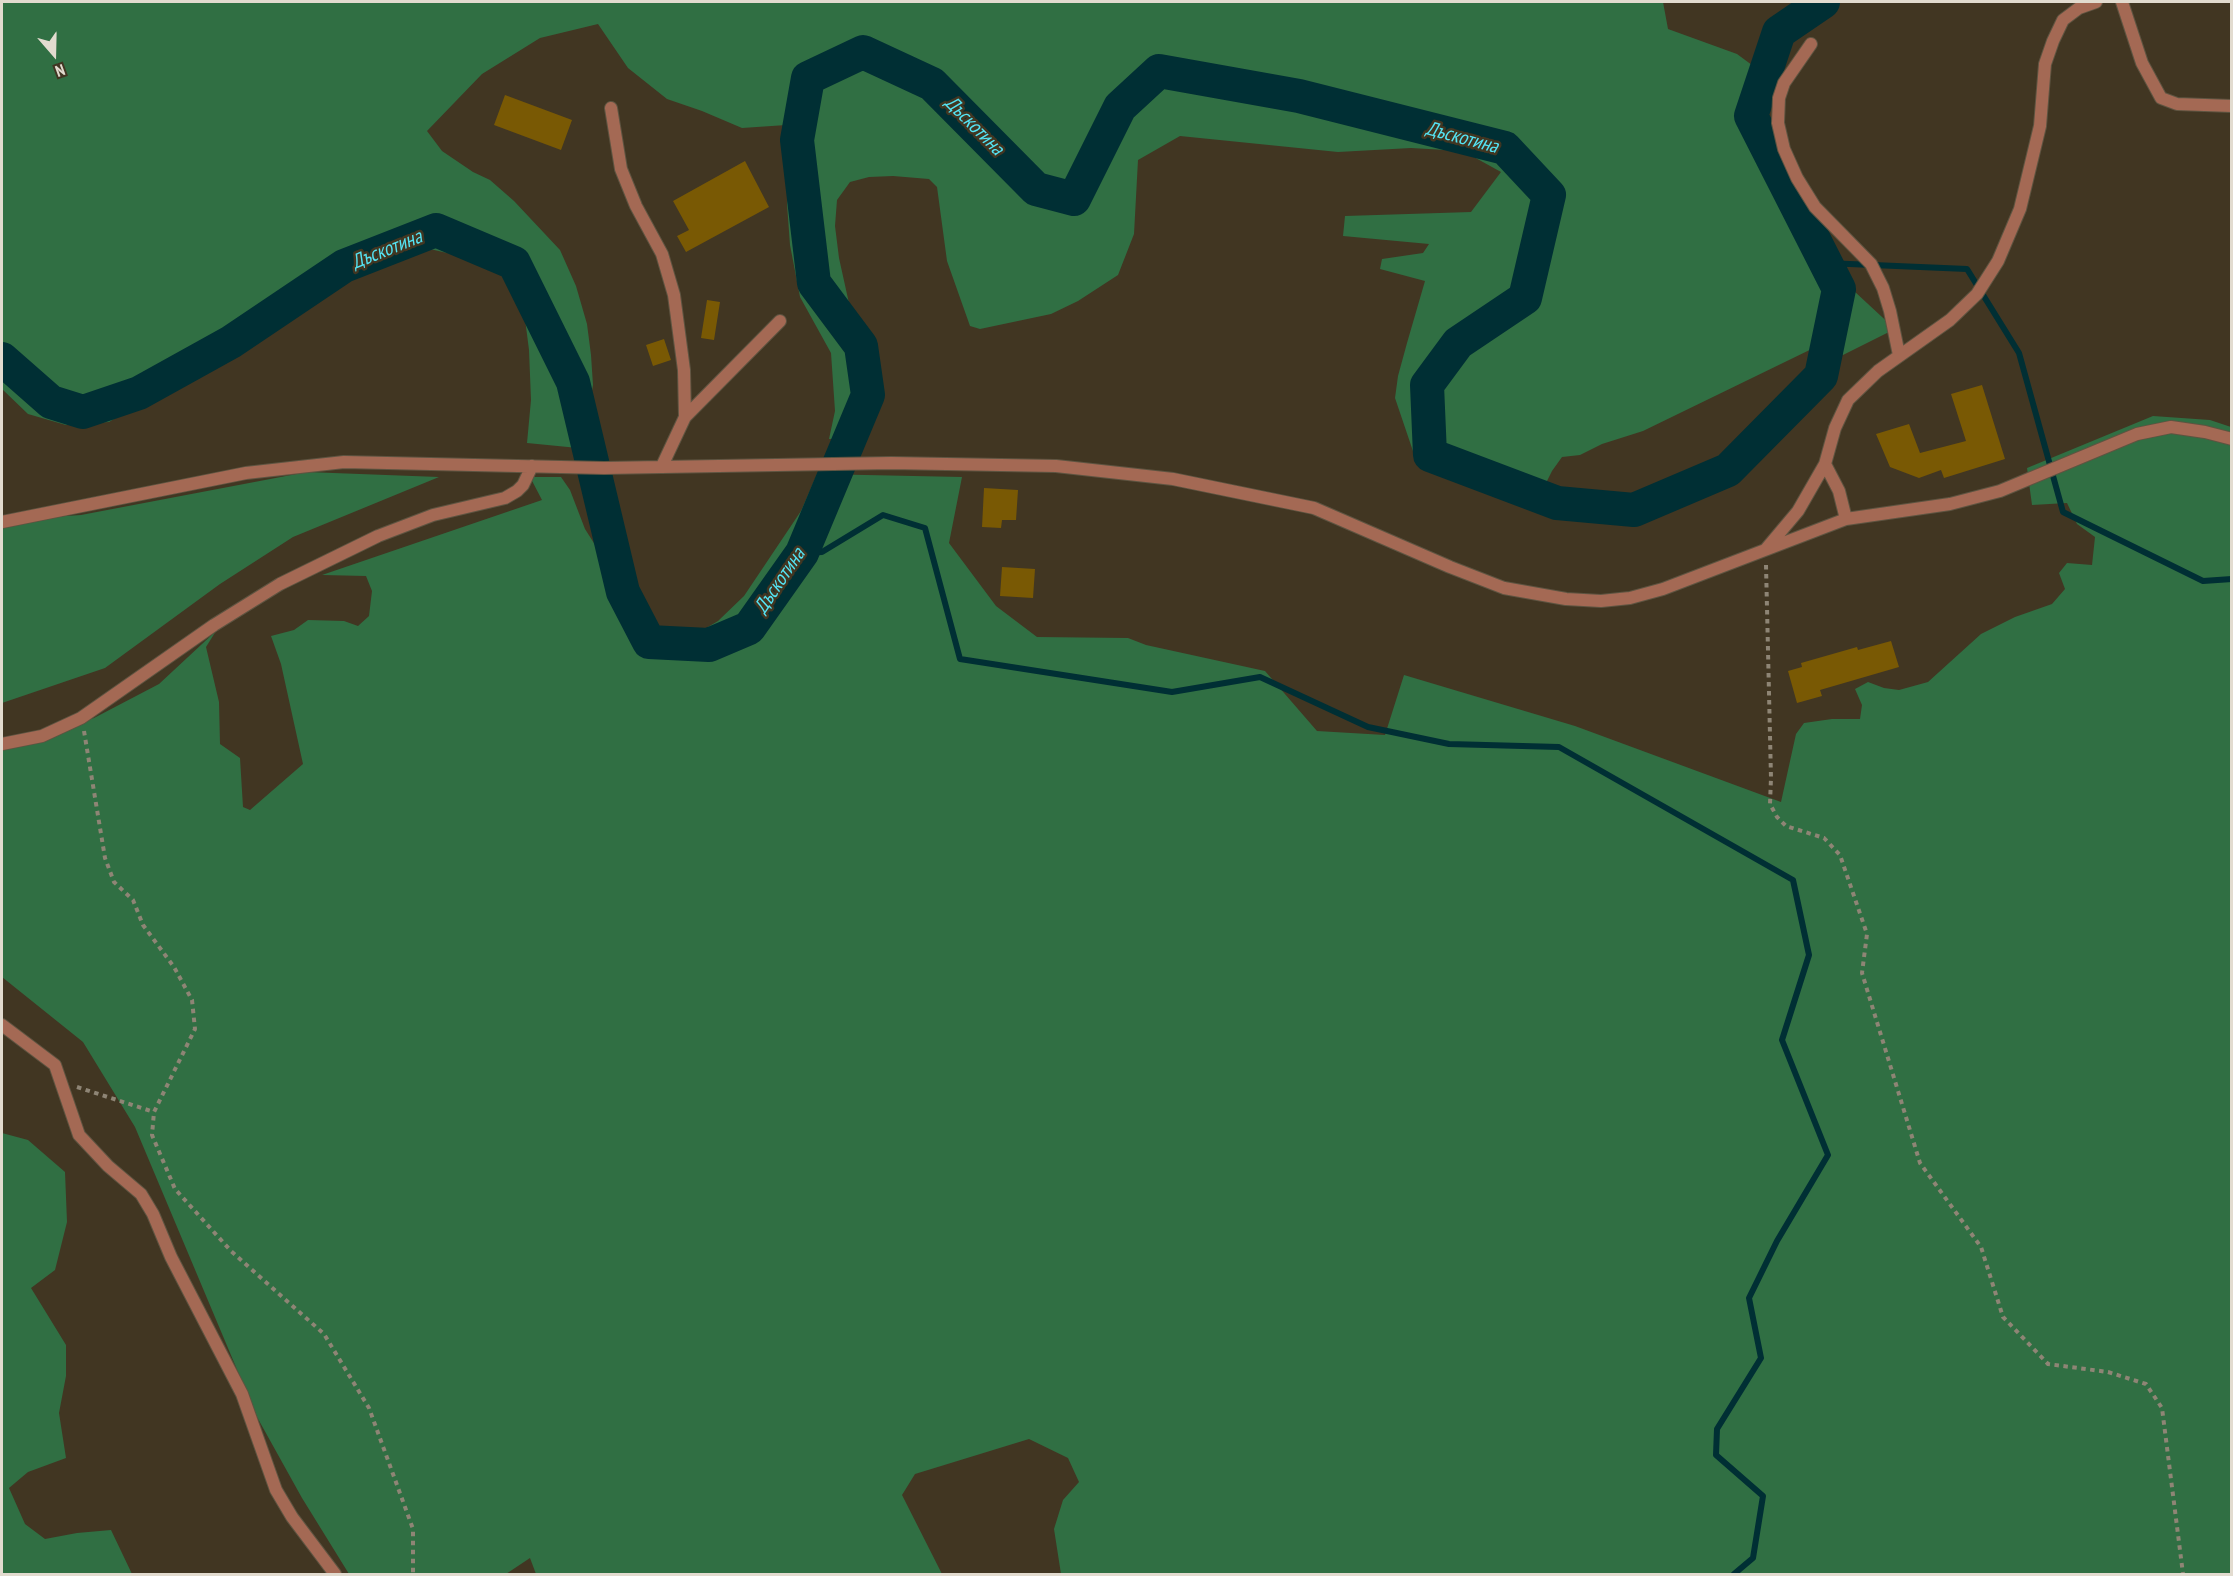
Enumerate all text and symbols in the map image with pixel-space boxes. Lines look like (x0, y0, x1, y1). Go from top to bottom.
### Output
north arrow (24, 24, 84, 84)
text: N (53, 60, 68, 82)
water label: Дъскотина (939, 91, 1009, 161)
water label: Дъскотина (1423, 117, 1501, 159)
water label: Дъскотина (348, 225, 426, 275)
water label: Дъскотина (749, 544, 811, 618)

